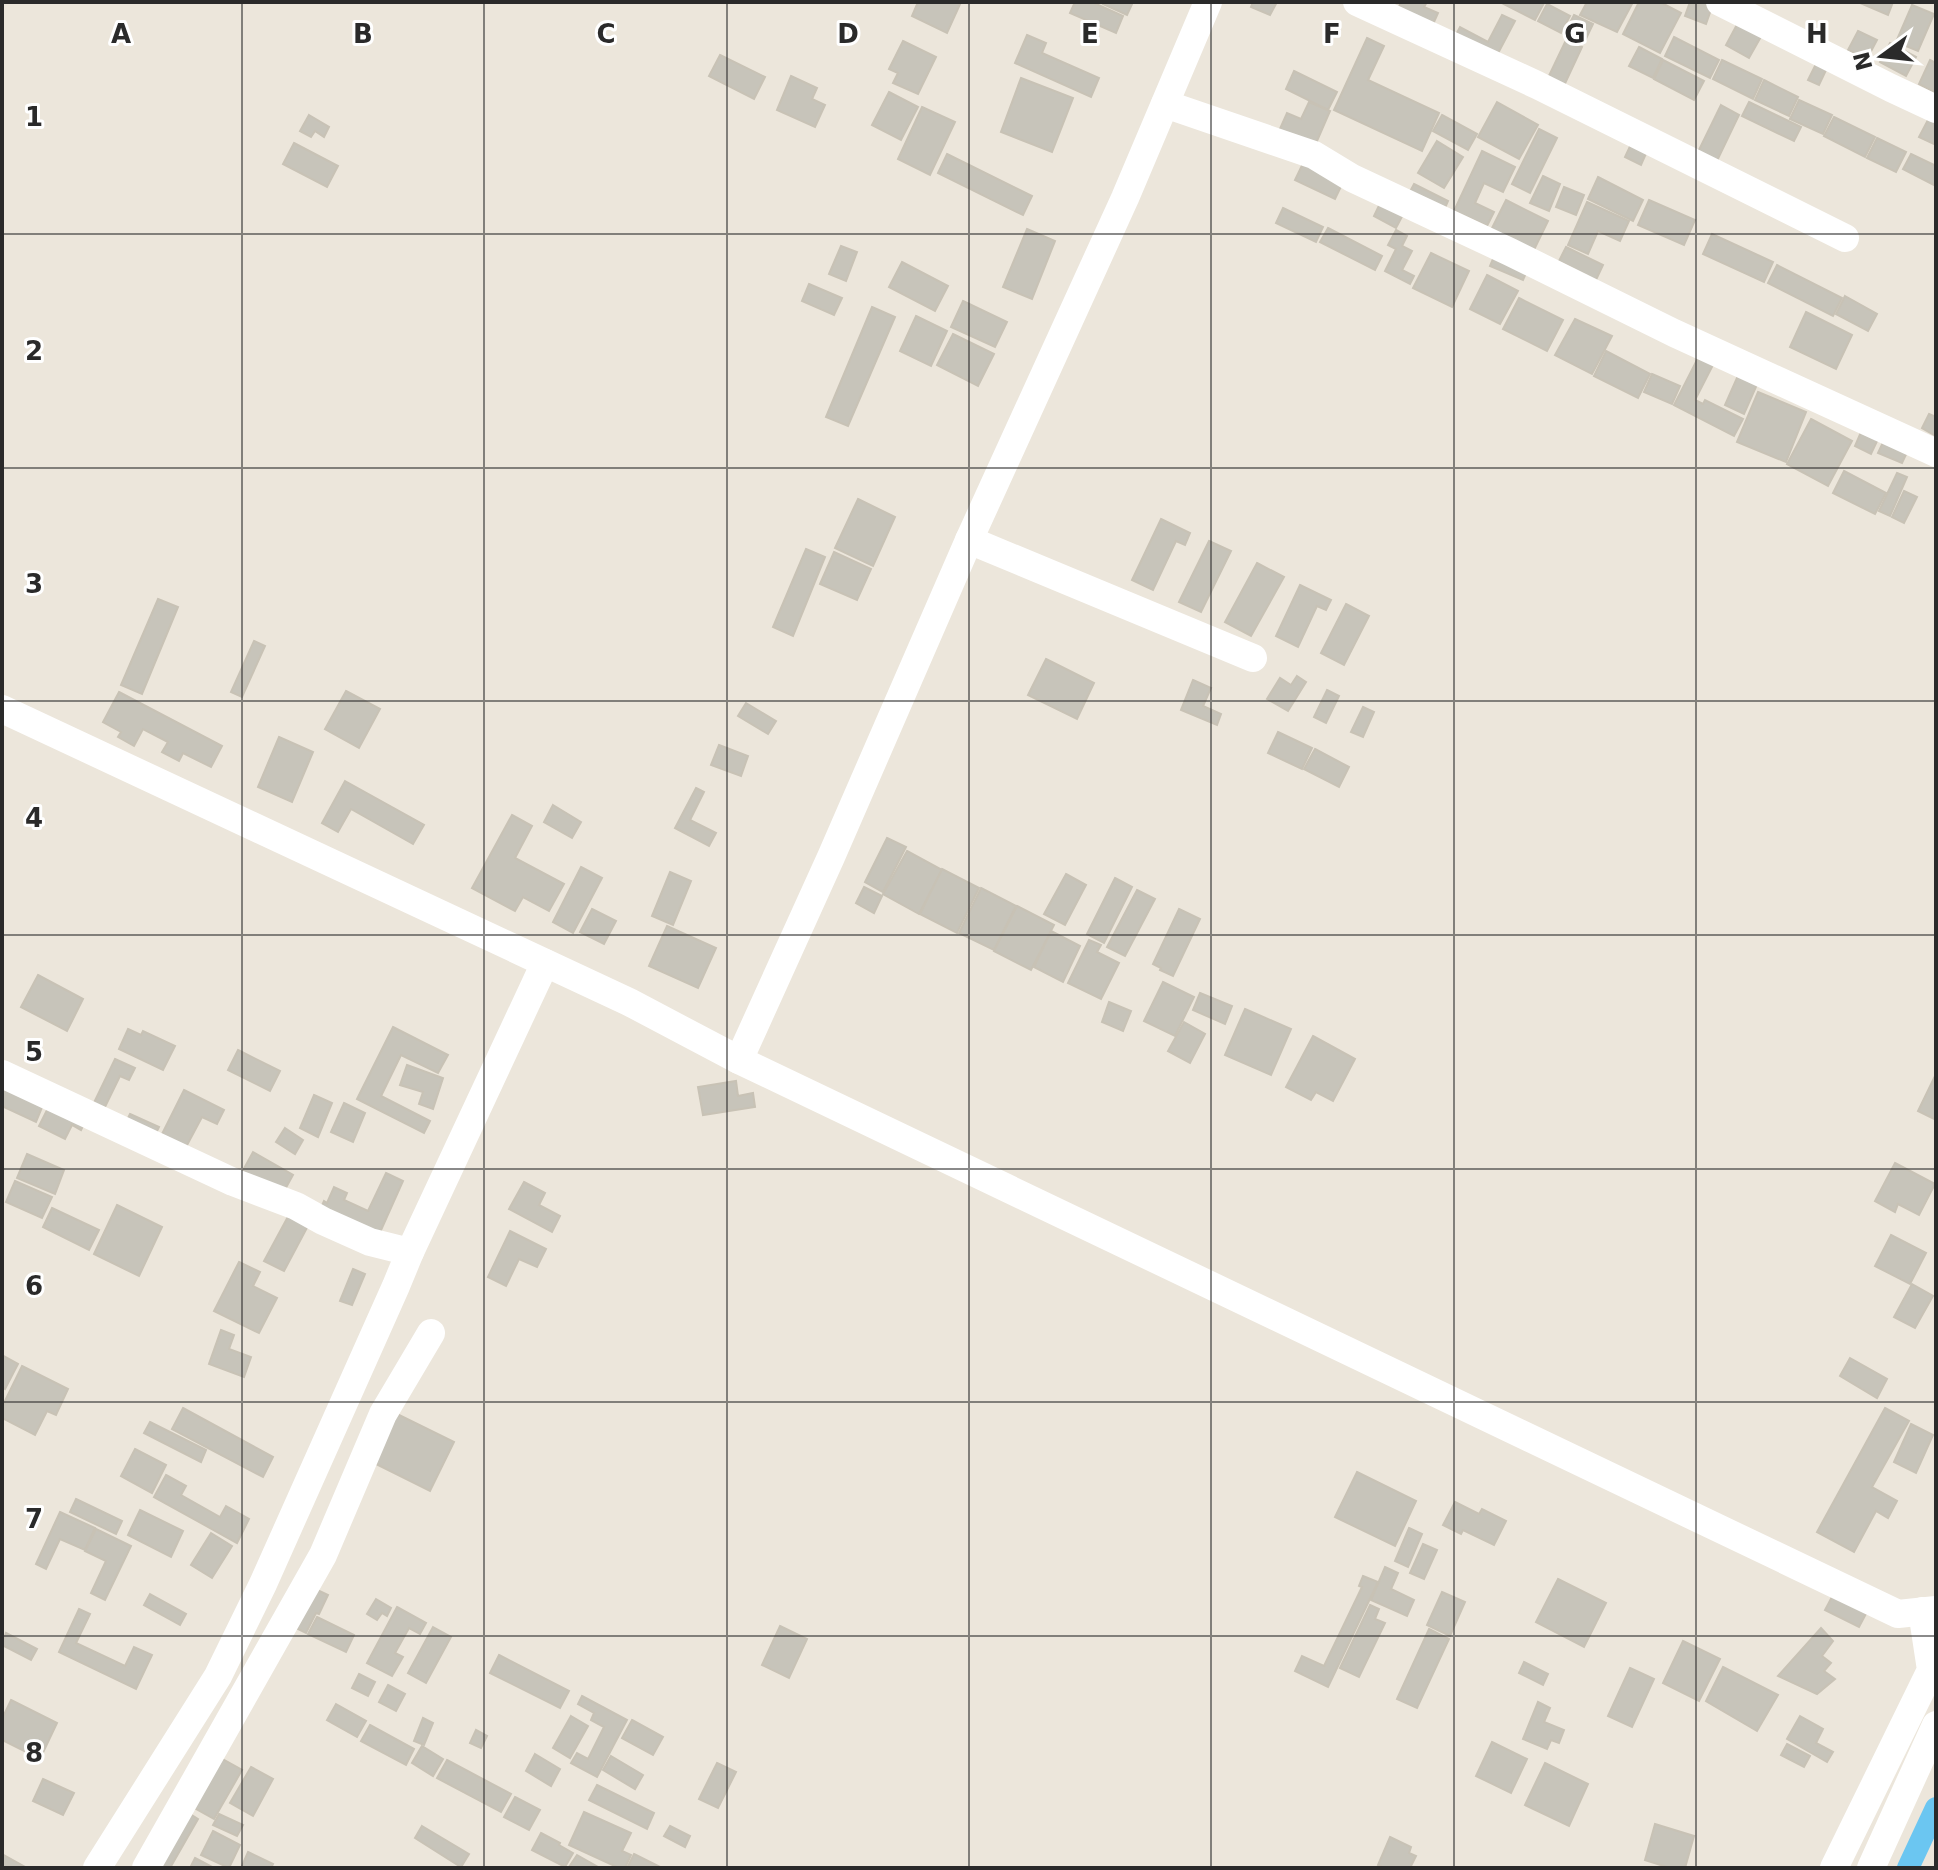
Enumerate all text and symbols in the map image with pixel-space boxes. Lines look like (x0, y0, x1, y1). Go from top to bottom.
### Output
north arrow (1842, 16, 1922, 96)
text: A (111, 19, 131, 49)
text: B (353, 19, 373, 49)
text: C (596, 19, 616, 49)
text: D (837, 19, 859, 49)
text: E (1081, 19, 1099, 49)
text: F (1323, 19, 1341, 49)
text: G (1564, 19, 1586, 49)
text: H (1806, 19, 1828, 49)
text: N (1849, 49, 1878, 73)
text: 1 (25, 102, 43, 132)
text: 2 (25, 336, 43, 366)
text: 3 (25, 569, 43, 599)
text: 4 (25, 803, 43, 833)
text: 5 (25, 1037, 43, 1067)
text: 6 (25, 1271, 43, 1301)
text: 7 (25, 1504, 43, 1534)
text: 8 (25, 1738, 43, 1768)

